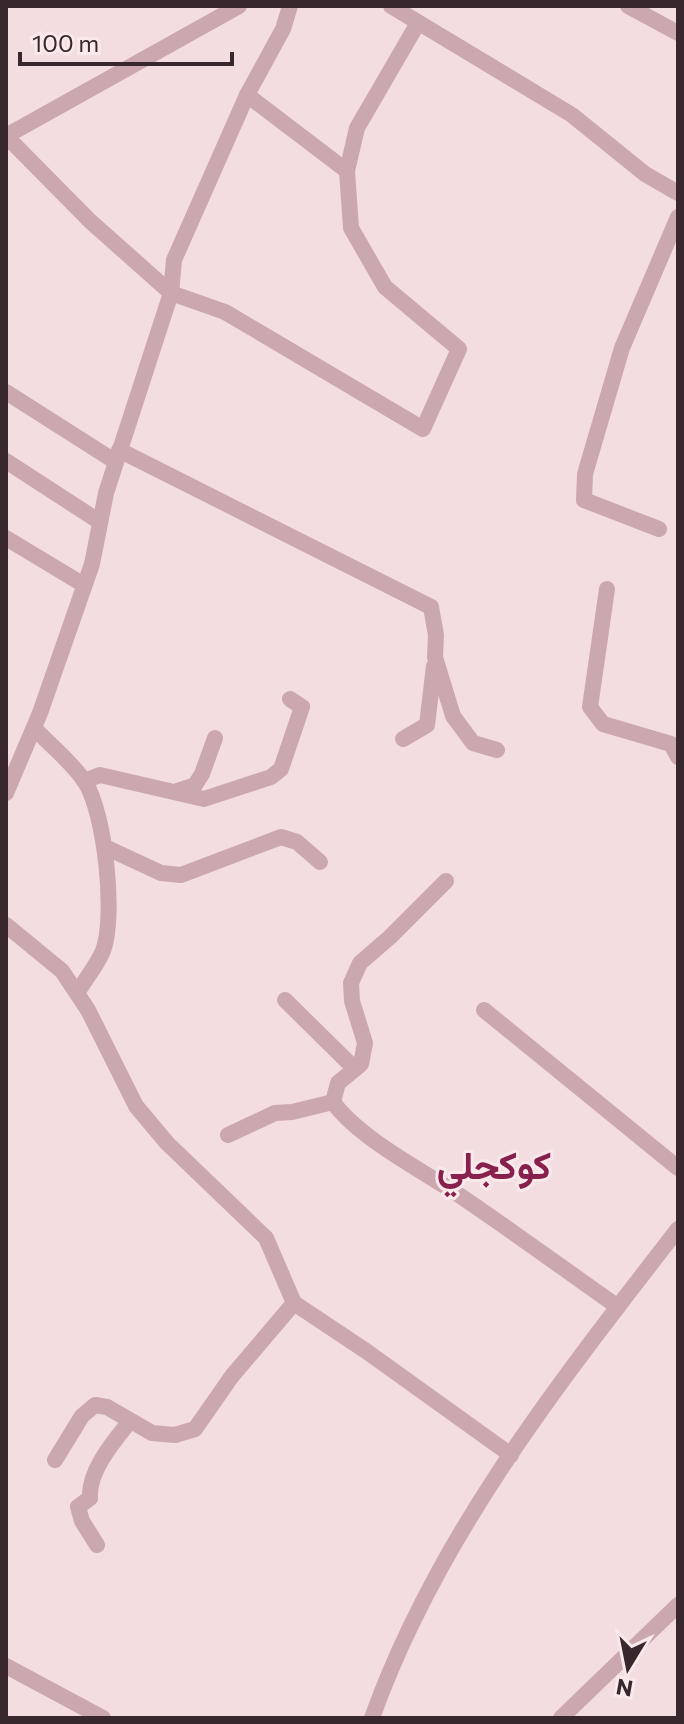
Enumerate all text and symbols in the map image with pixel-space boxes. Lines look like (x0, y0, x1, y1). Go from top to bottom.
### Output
scale bar (20, 16, 232, 66)
text: 100 m (32, 28, 99, 57)
district label: كوكجلي (437, 1140, 551, 1198)
north arrow (588, 1628, 668, 1708)
text: N (614, 1673, 635, 1703)

